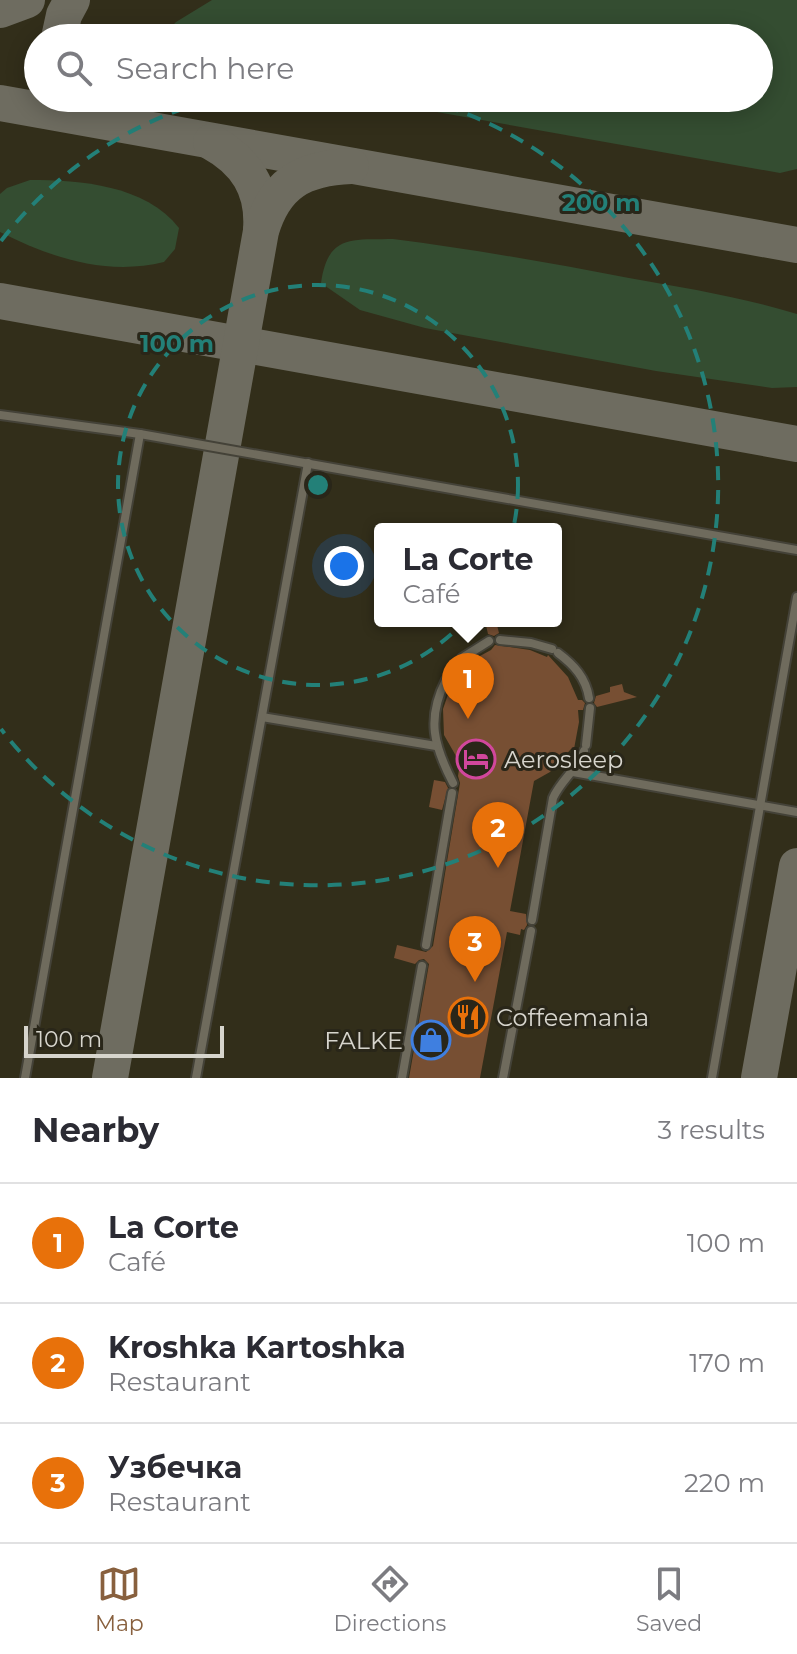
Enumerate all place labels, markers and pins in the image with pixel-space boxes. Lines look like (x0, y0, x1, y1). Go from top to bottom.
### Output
centre of rings (304, 471, 332, 499)
pin: 1 (442, 653, 494, 719)
hotel icon: Aerosleep (455, 738, 497, 780)
place label: Aerosleep (504, 745, 623, 774)
pin: 2 (472, 802, 524, 868)
pin: 3 (449, 916, 501, 982)
restaurant icon: Coffeemania (447, 996, 489, 1038)
place label: Coffeemania (496, 1003, 649, 1032)
shop icon: FALKE (410, 1019, 452, 1061)
place label: FALKE (324, 1026, 403, 1055)

